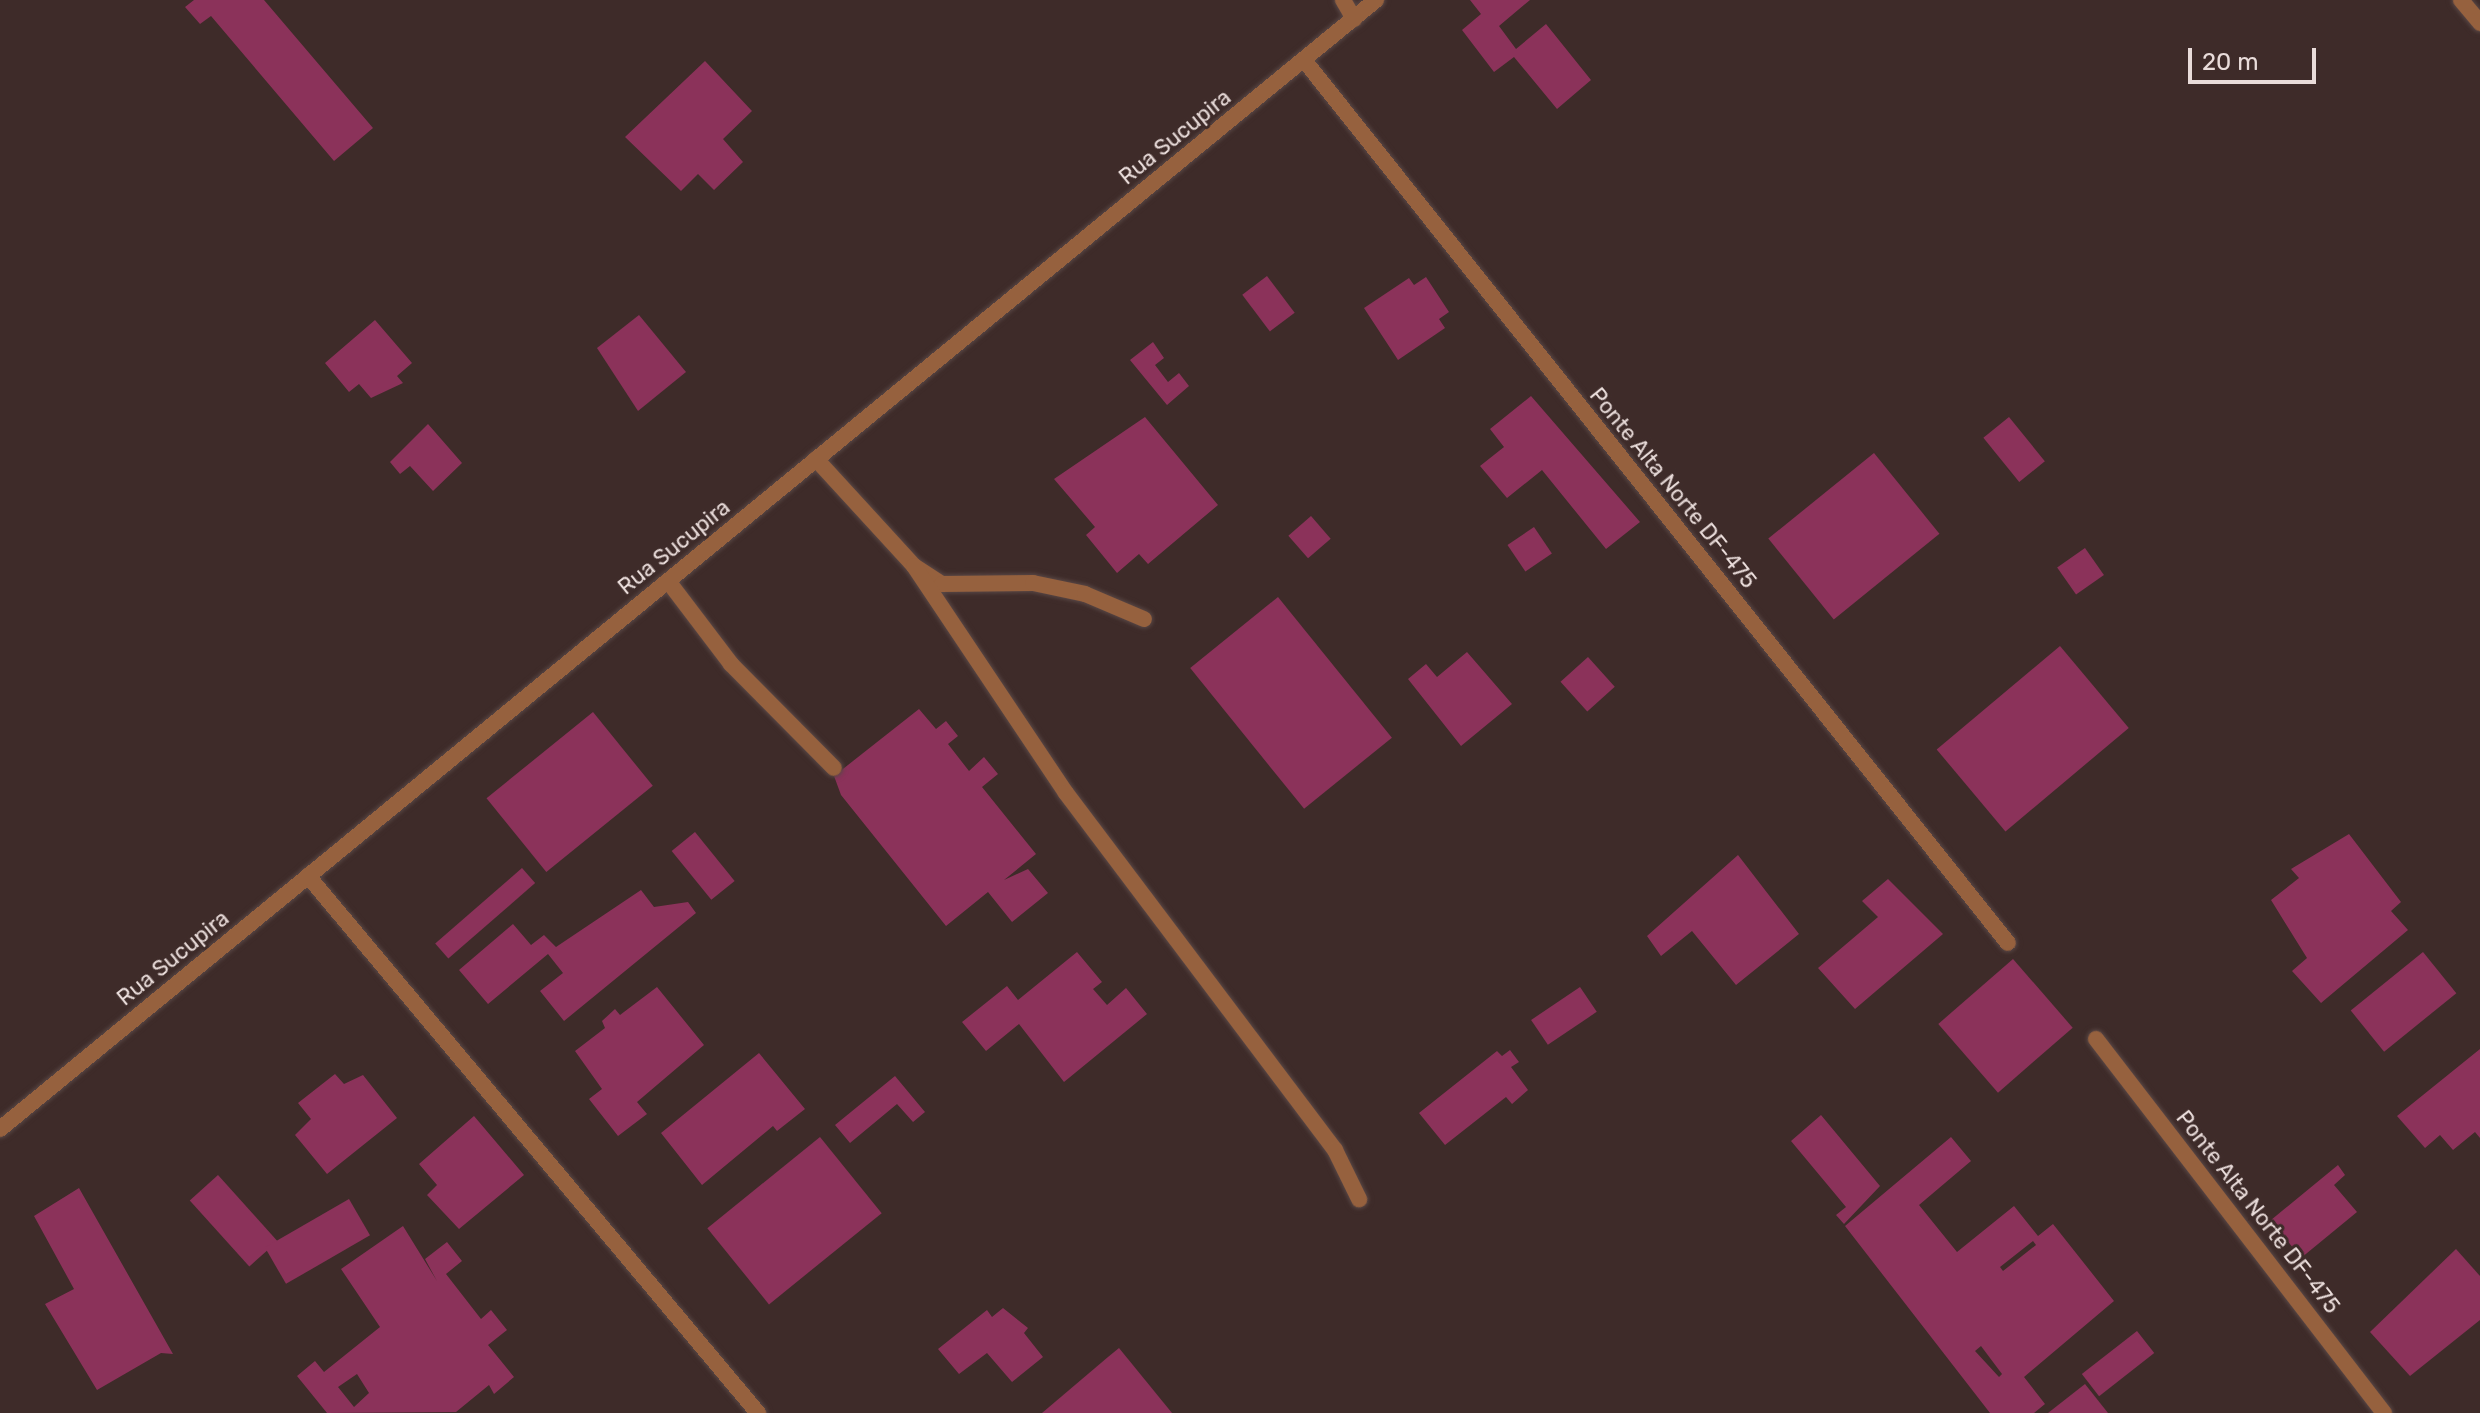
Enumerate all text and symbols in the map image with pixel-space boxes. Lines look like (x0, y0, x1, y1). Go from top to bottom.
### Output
scale bar (2192, 32, 2320, 82)
text: 20 m (2202, 48, 2259, 76)
street label: Rua Sucupira (1114, 84, 1236, 190)
street label: Ponte Alta Norte DF-475 (1584, 382, 1762, 594)
street label: Rua Sucupira (613, 494, 735, 600)
street label: Rua Sucupira (112, 905, 234, 1011)
street label: Ponte Alta Norte DF-475 (2170, 1105, 2346, 1319)

